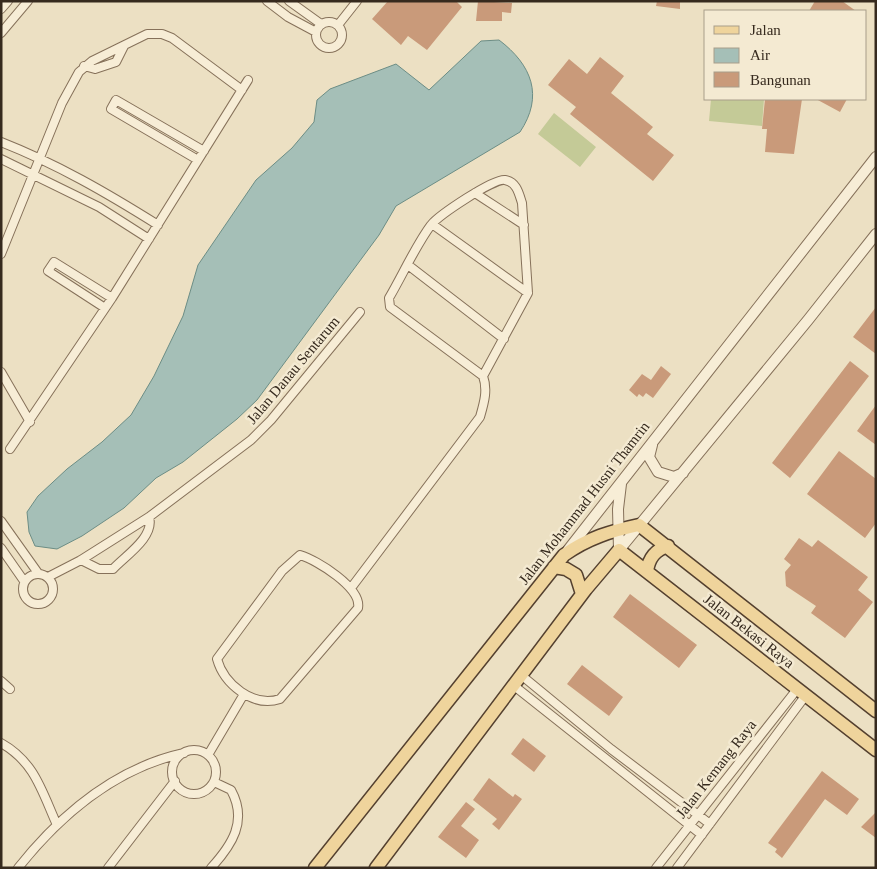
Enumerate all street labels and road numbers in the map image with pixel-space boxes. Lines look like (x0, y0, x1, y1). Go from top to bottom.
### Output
street label: Jalan Danau Sentarum (243, 313, 343, 427)
street label: Jalan Mohammad Husni Thamrin (516, 418, 653, 587)
street label: Jalan Bekasi Raya (701, 591, 798, 671)
street label: Jalan Kemang Raya (673, 717, 759, 821)

